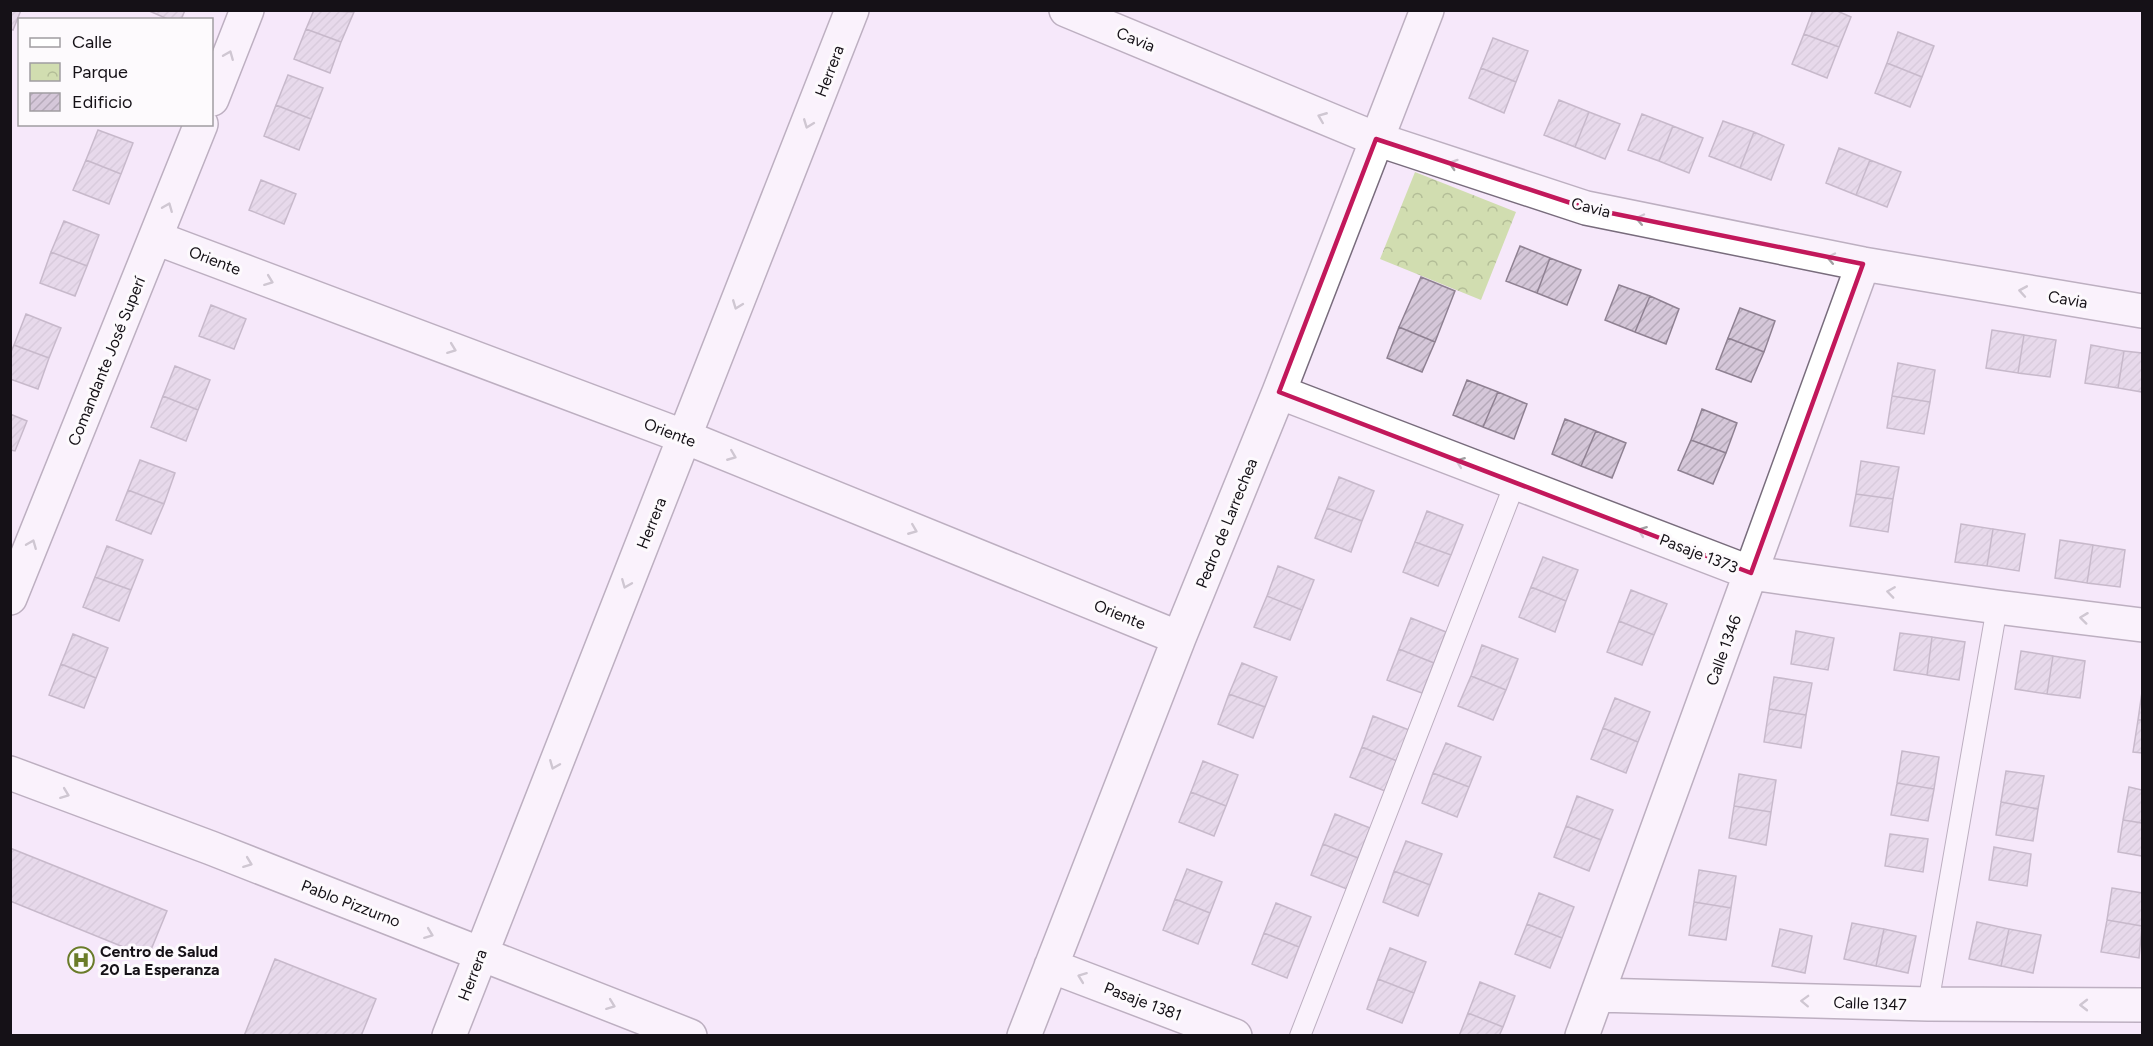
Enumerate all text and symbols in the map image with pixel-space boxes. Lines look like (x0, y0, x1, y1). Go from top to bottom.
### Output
legend (18, 18, 213, 126)
street label: Cavia (1114, 23, 1158, 56)
text: Calle (72, 31, 112, 53)
street label: Herrera (811, 43, 848, 100)
one-way arrow (222, 50, 234, 61)
text: Parque (72, 61, 128, 83)
text: Edificio (72, 91, 133, 113)
one-way arrow (1318, 112, 1329, 124)
one-way arrow (803, 117, 815, 128)
one-way arrow (1448, 159, 1459, 171)
street label: Cavia (1569, 193, 1612, 222)
one-way arrow (161, 202, 173, 213)
one-way arrow (1635, 213, 1645, 226)
street label: Oriente (186, 242, 244, 279)
one-way arrow (1826, 252, 1836, 265)
street label: Comandante José Superí (64, 273, 150, 448)
one-way arrow (264, 273, 274, 286)
one-way arrow (2018, 285, 2028, 298)
street label: Cavia (2047, 287, 2089, 312)
one-way arrow (731, 299, 744, 310)
one-way arrow (446, 342, 457, 355)
street label: Oriente (641, 414, 699, 451)
one-way arrow (726, 449, 737, 461)
street label: Pedro de Larrechea (1192, 455, 1261, 591)
one-way arrow (1455, 457, 1466, 469)
street label: Herrera (633, 495, 670, 552)
one-way arrow (907, 523, 918, 535)
one-way arrow (1637, 526, 1648, 539)
street label: Pasaje 1373 (1657, 530, 1741, 577)
one-way arrow (25, 539, 37, 550)
one-way arrow (621, 578, 634, 589)
one-way arrow (1887, 587, 1896, 599)
street label: Oriente (1091, 596, 1149, 633)
street label: Calle 1346 (1702, 612, 1745, 688)
one-way arrow (2080, 612, 2089, 625)
one-way arrow (549, 760, 562, 770)
one-way arrow (59, 786, 70, 799)
one-way arrow (242, 855, 252, 868)
street label: Pablo Pizzurno (299, 876, 403, 931)
one-way arrow (423, 927, 434, 939)
place label: Centro de Salud 20 La Esperanza (100, 942, 220, 979)
hospital icon: Centro de Salud 20 La Esperanza (66, 945, 96, 975)
street label: Herrera (454, 947, 491, 1004)
one-way arrow (1077, 972, 1088, 985)
street label: Pasaje 1381 (1101, 978, 1184, 1025)
street label: Calle 1347 (1833, 993, 1907, 1014)
one-way arrow (1801, 995, 1810, 1007)
one-way arrow (605, 997, 616, 1010)
one-way arrow (2080, 999, 2089, 1011)

